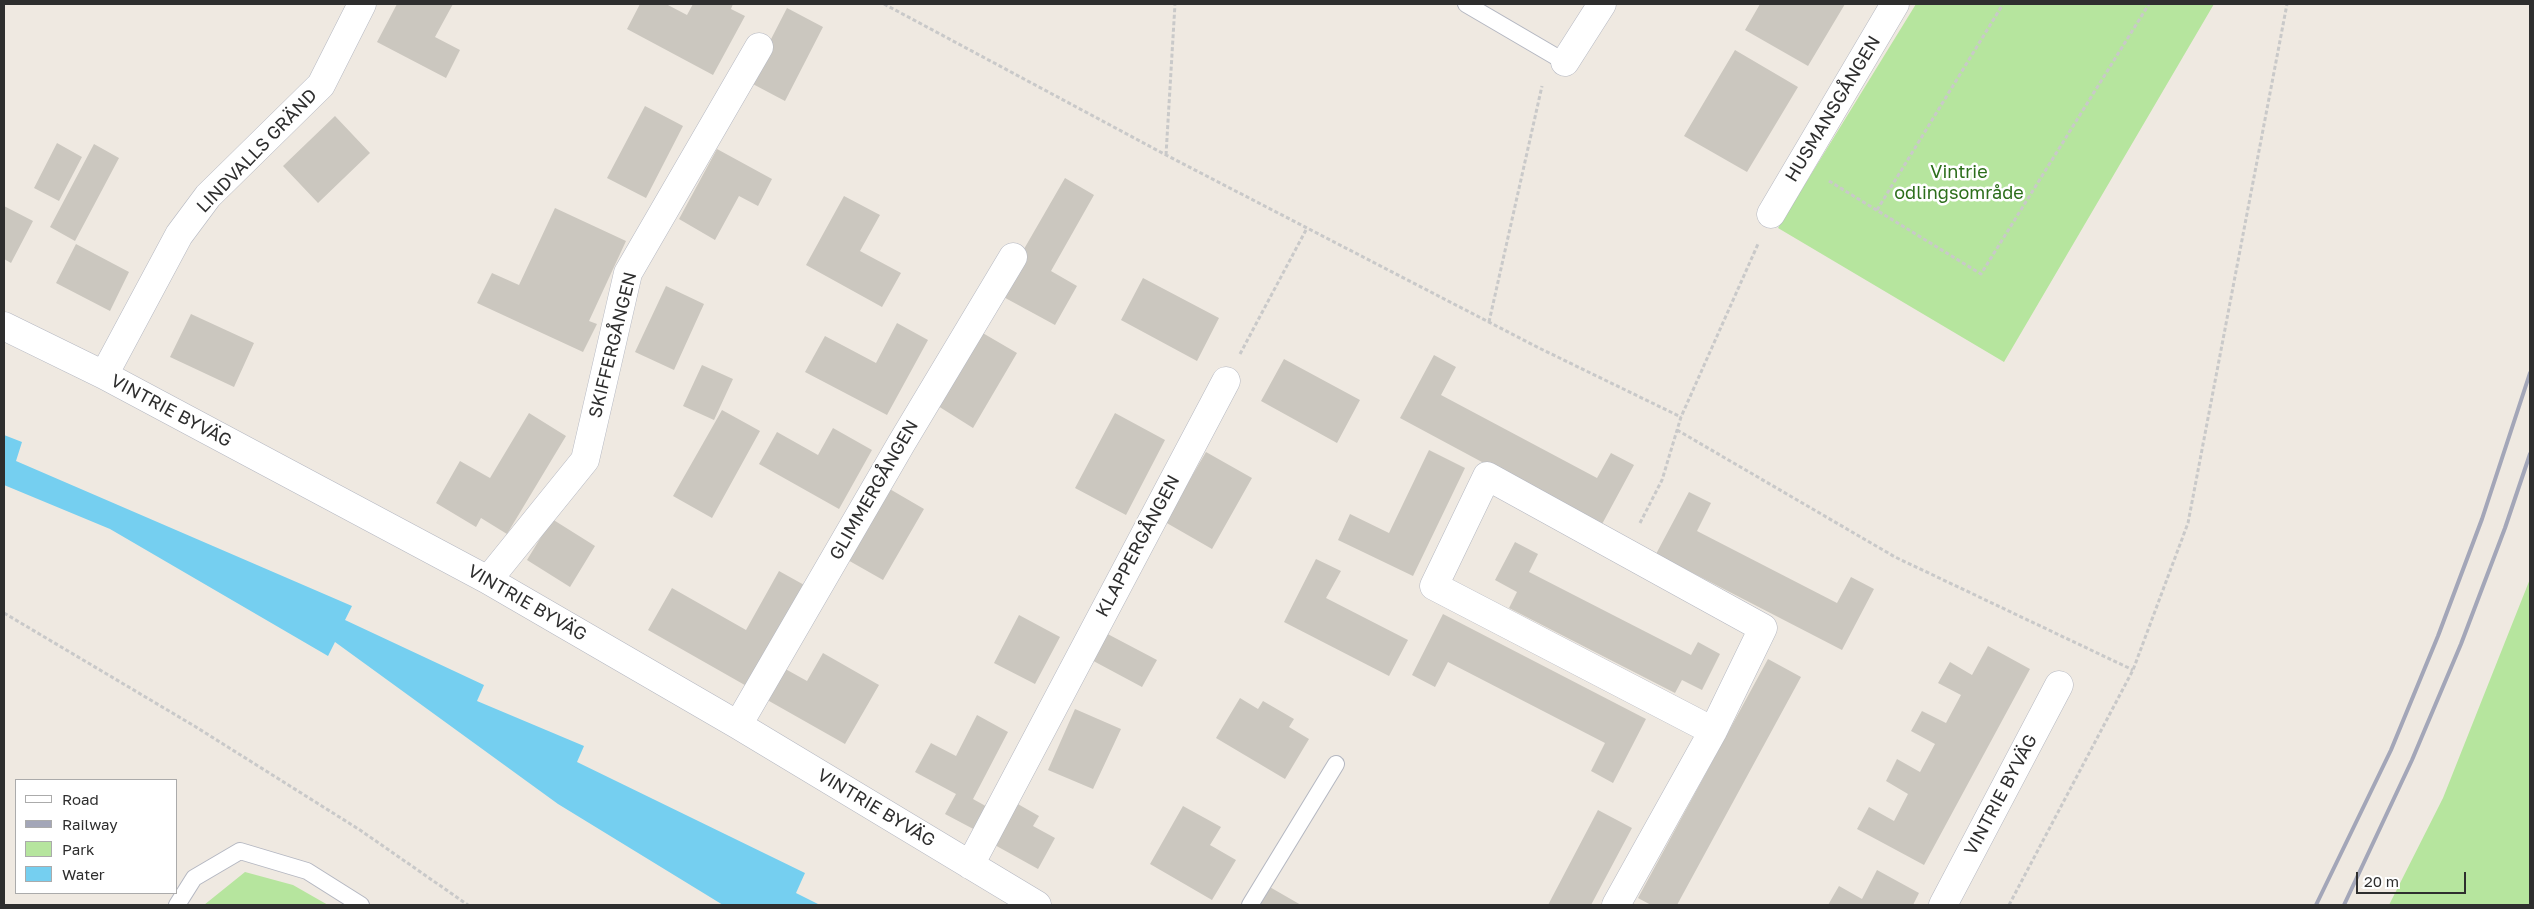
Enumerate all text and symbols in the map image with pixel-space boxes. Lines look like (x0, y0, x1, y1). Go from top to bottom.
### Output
street label: HUSMANSGÅNGEN (1781, 32, 1885, 186)
street label: LINDVALLS GRÄND (192, 85, 322, 217)
park label: Vintrie odlingsområde (1894, 161, 2024, 203)
street label: SKIFFERGÅNGEN (584, 270, 642, 420)
street label: VINTRIE BYVÄG (107, 370, 235, 452)
street label: GLIMMERGÅNGEN (825, 416, 923, 564)
street label: KLAPPERGÅNGEN (1091, 471, 1185, 621)
street label: VINTRIE BYVÄG (464, 560, 590, 646)
street label: VINTRIE BYVÄG (1960, 731, 2042, 859)
street label: VINTRIE BYVÄG (813, 764, 939, 852)
legend (15, 779, 178, 894)
text: Road (62, 790, 99, 808)
text: Railway (62, 815, 118, 833)
text: Park (62, 840, 94, 858)
scale bar (2359, 862, 2469, 894)
text: Water (62, 865, 105, 883)
text: 20 m (2364, 872, 2399, 890)

